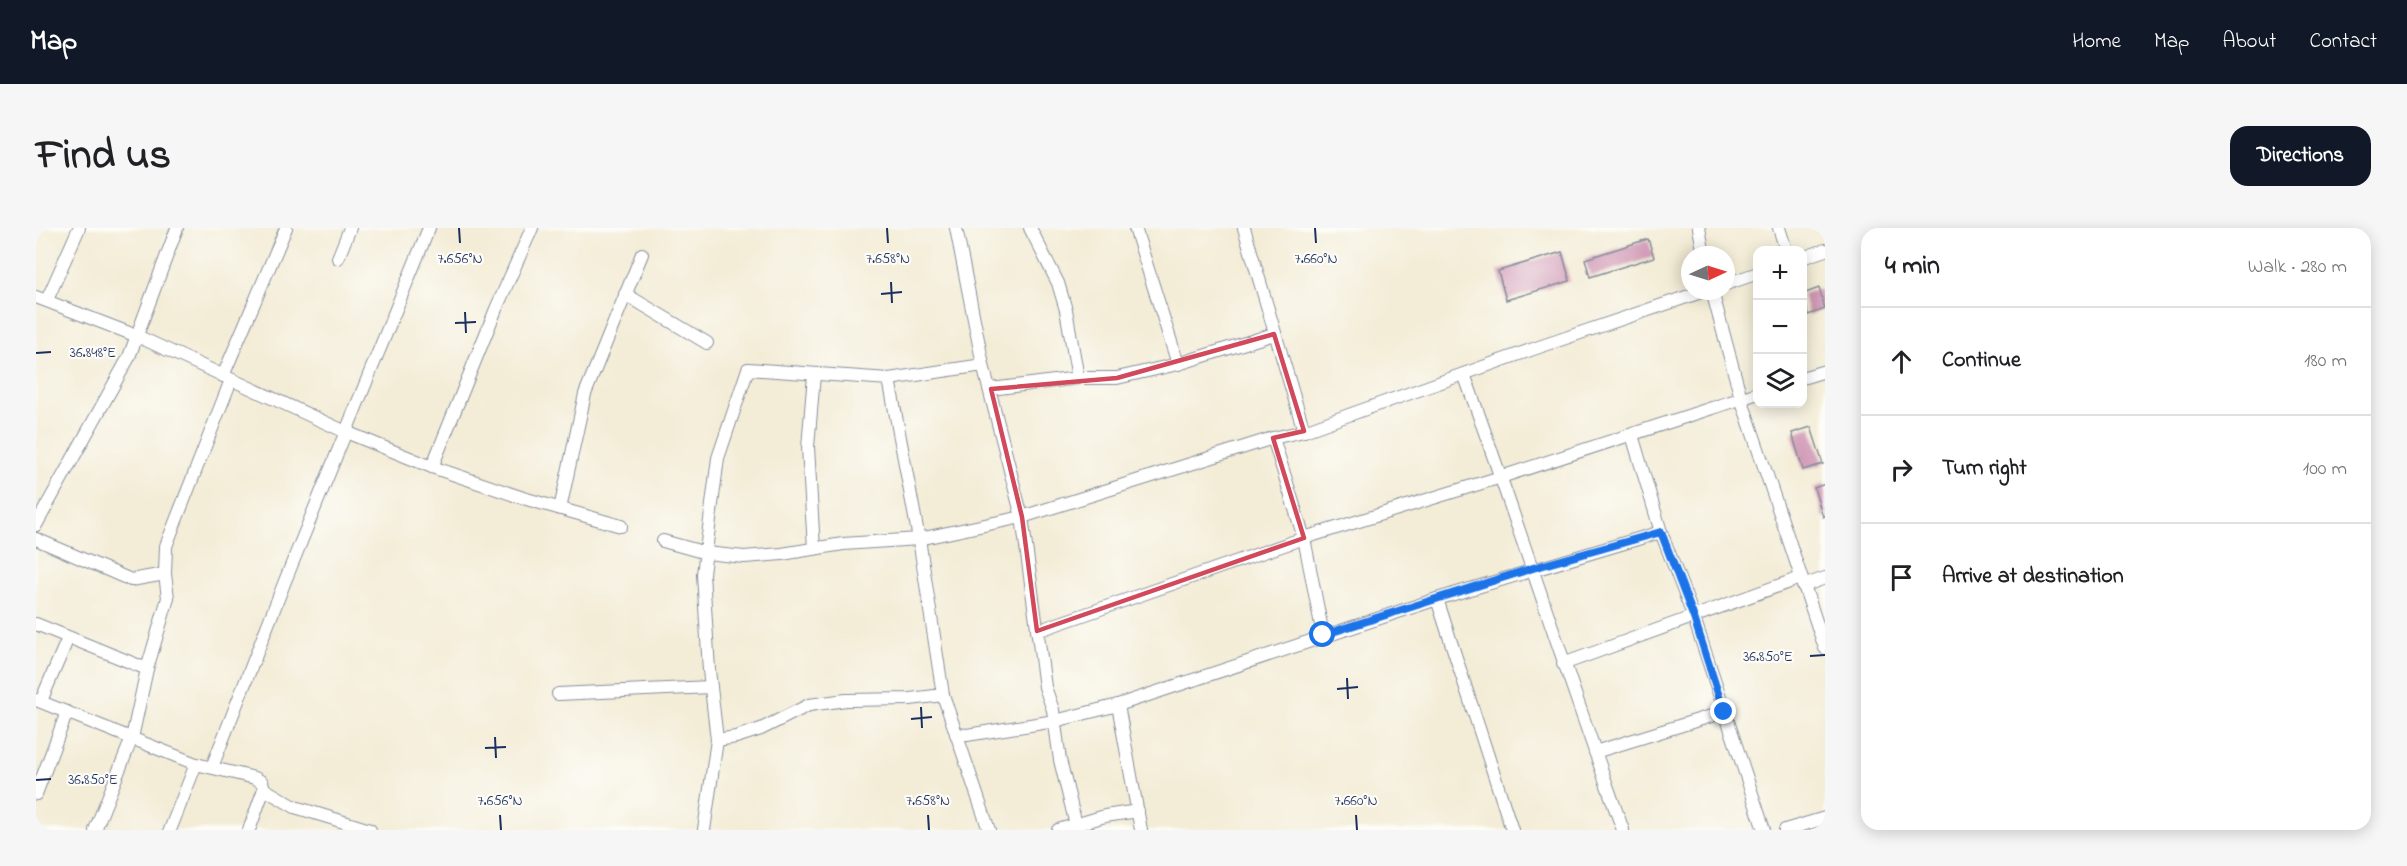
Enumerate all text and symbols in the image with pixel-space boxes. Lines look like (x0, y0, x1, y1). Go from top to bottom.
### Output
text: Map (30, 22, 77, 63)
text: Home (2072, 27, 2121, 57)
text: Map (2154, 27, 2189, 57)
text: About (2222, 27, 2276, 57)
text: Contact (2309, 27, 2377, 57)
text: Find us (36, 126, 171, 187)
button: Directions (2230, 126, 2371, 186)
north arrow (1681, 246, 1735, 300)
map controls (1753, 246, 1807, 408)
button: + (1753, 246, 1807, 300)
text: 7.656°N (437, 248, 483, 270)
text: 7.658°N (866, 248, 910, 270)
text: 7.660°N (1294, 248, 1338, 270)
text: 4 min (1885, 248, 1940, 286)
text: Walk · 280 m (2248, 253, 2347, 282)
button: − (1753, 300, 1807, 354)
text: 36.848°E (70, 342, 116, 364)
icon: ahead (1885, 345, 1918, 378)
text: Continue (1942, 345, 2021, 377)
text: 180 m (2304, 347, 2347, 376)
button: layers (1753, 354, 1807, 408)
icon: right (1885, 453, 1918, 486)
text: Turn right (1942, 453, 2027, 485)
text: 100 m (2303, 455, 2347, 484)
icon: arrive (1885, 561, 1918, 594)
text: Arrive at destination (1942, 561, 2124, 593)
route start (1309, 621, 1335, 647)
text: 36.850°E (1743, 646, 1793, 668)
route end (1710, 698, 1736, 724)
text: 36.850°E (68, 769, 118, 791)
text: 7.656°N (477, 790, 523, 812)
text: 7.658°N (906, 790, 950, 812)
text: 7.660°N (1334, 790, 1378, 812)

